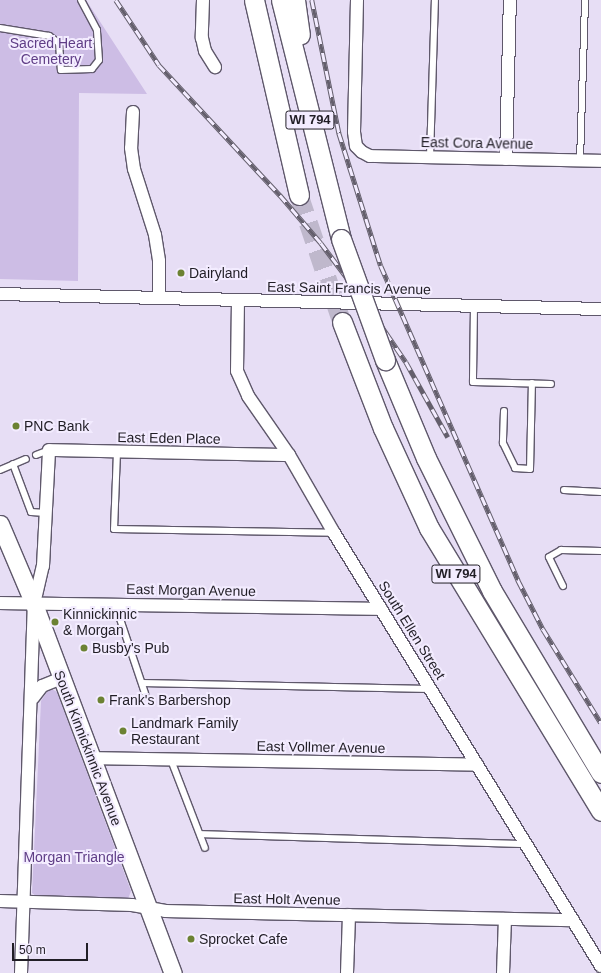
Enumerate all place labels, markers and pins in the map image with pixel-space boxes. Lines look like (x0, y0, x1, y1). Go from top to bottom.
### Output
place label: Dairyland (189, 265, 248, 281)
marker: Dairyland (176, 268, 186, 278)
place label: PNC Bank (24, 418, 89, 434)
marker: PNC Bank (11, 421, 21, 431)
place label: Kinnickinnic & Morgan (63, 606, 137, 638)
marker: Kinnickinnic & Morgan (50, 617, 60, 627)
place label: Busby's Pub (92, 640, 169, 656)
marker: Busby's Pub (79, 643, 89, 653)
place label: Frank's Barbershop (109, 692, 231, 708)
marker: Frank's Barbershop (96, 695, 106, 705)
place label: Landmark Family Restaurant (131, 715, 238, 748)
marker: Landmark Family Restaurant (118, 726, 128, 736)
place label: Sprocket Cafe (199, 931, 288, 947)
marker: Sprocket Cafe (186, 934, 196, 944)

